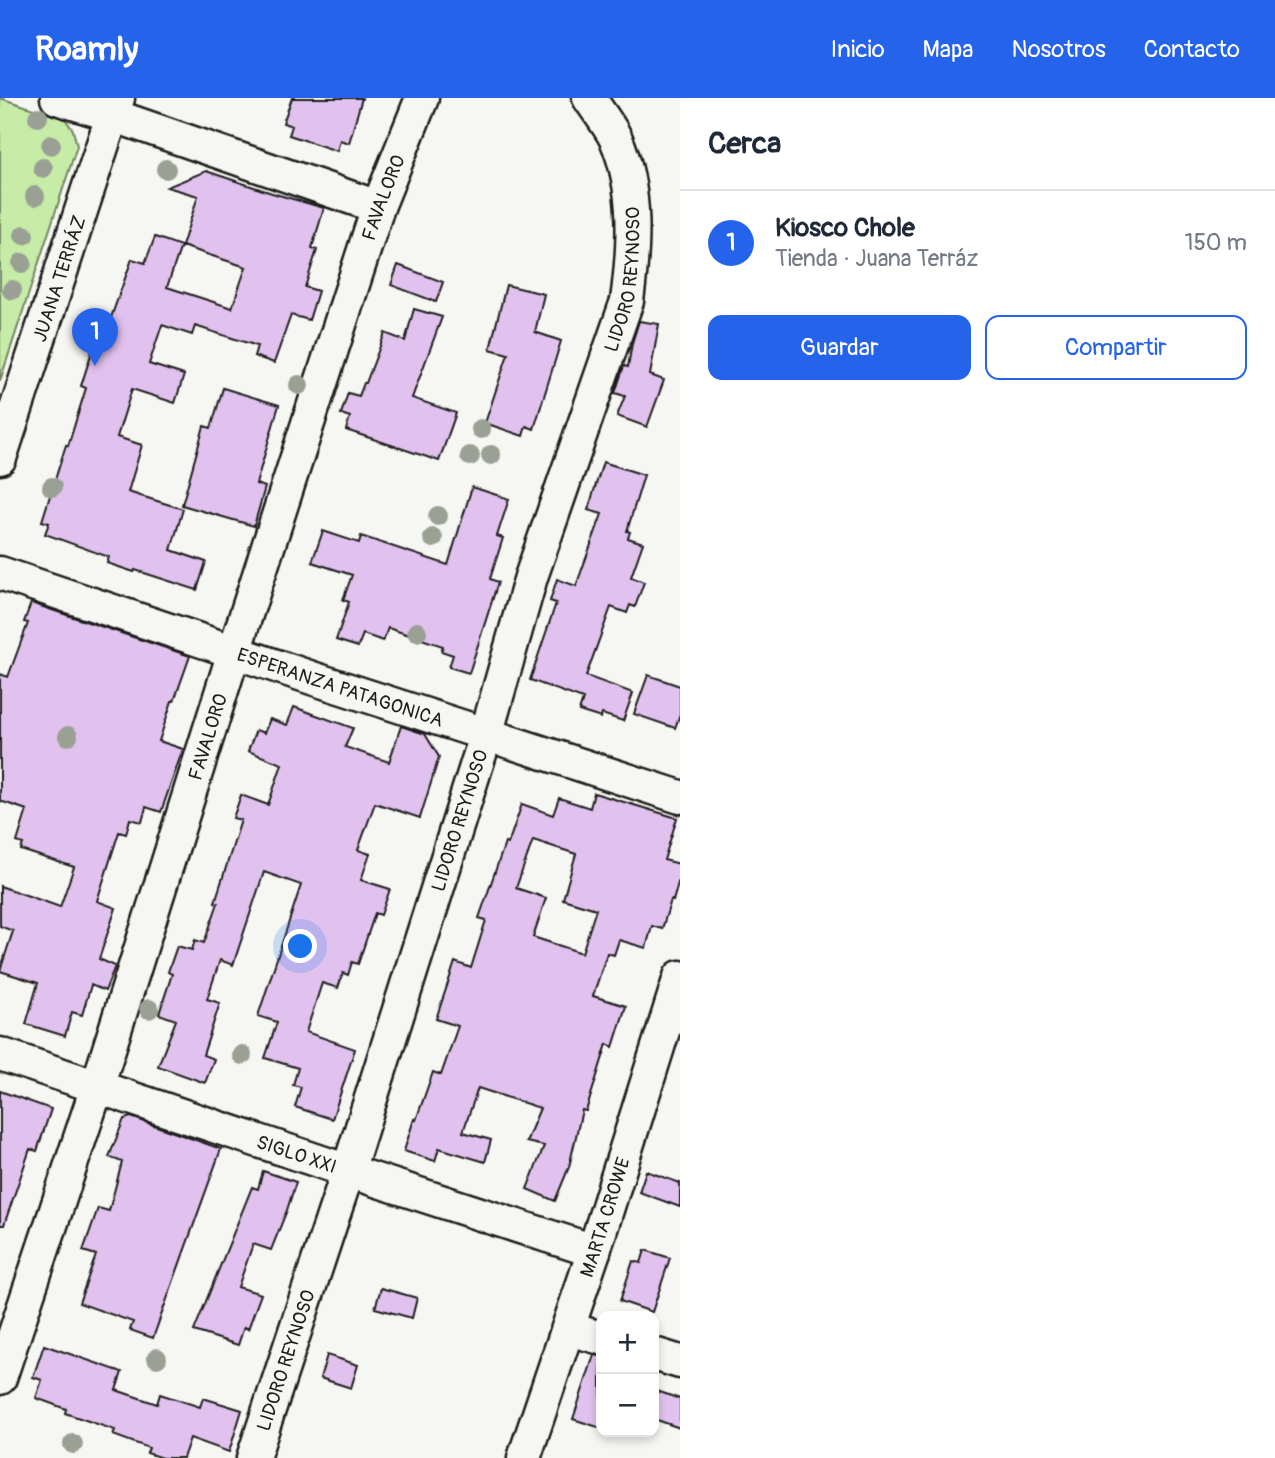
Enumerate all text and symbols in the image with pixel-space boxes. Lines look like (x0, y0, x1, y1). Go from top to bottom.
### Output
text: Roamly (35, 29, 138, 70)
text: Inicio (831, 35, 885, 64)
text: Mapa (923, 35, 974, 64)
text: Nosotros (1012, 35, 1106, 64)
text: Contacto (1144, 35, 1240, 64)
text: Cerca (708, 125, 781, 162)
street label: FAVALORO (357, 152, 411, 244)
street label: LIDORO REYNOSO (599, 206, 646, 355)
street label: JUANA TERRÁZ (28, 212, 92, 345)
text: Kiosco Chole (775, 212, 915, 244)
text: 1 (727, 228, 736, 257)
text: 150 m (1184, 228, 1247, 257)
text: Tienda · Juana Terráz (775, 244, 978, 273)
pin: 1 (72, 308, 118, 366)
button: Guardar (708, 315, 971, 380)
button: Compartir (985, 315, 1247, 380)
street label: ESPERANZA PATAGONICA (234, 643, 446, 733)
street label: FAVALORO (183, 691, 233, 783)
street label: LIDORO REYNOSO (426, 747, 494, 895)
your location (283, 929, 317, 963)
street label: SIGLO XXI (253, 1130, 339, 1179)
street label: MARTA CROWE (575, 1154, 636, 1280)
street label: LIDORO REYNOSO (252, 1287, 321, 1434)
map controls (596, 1311, 659, 1437)
button: + (596, 1311, 659, 1374)
button: − (596, 1374, 659, 1437)

